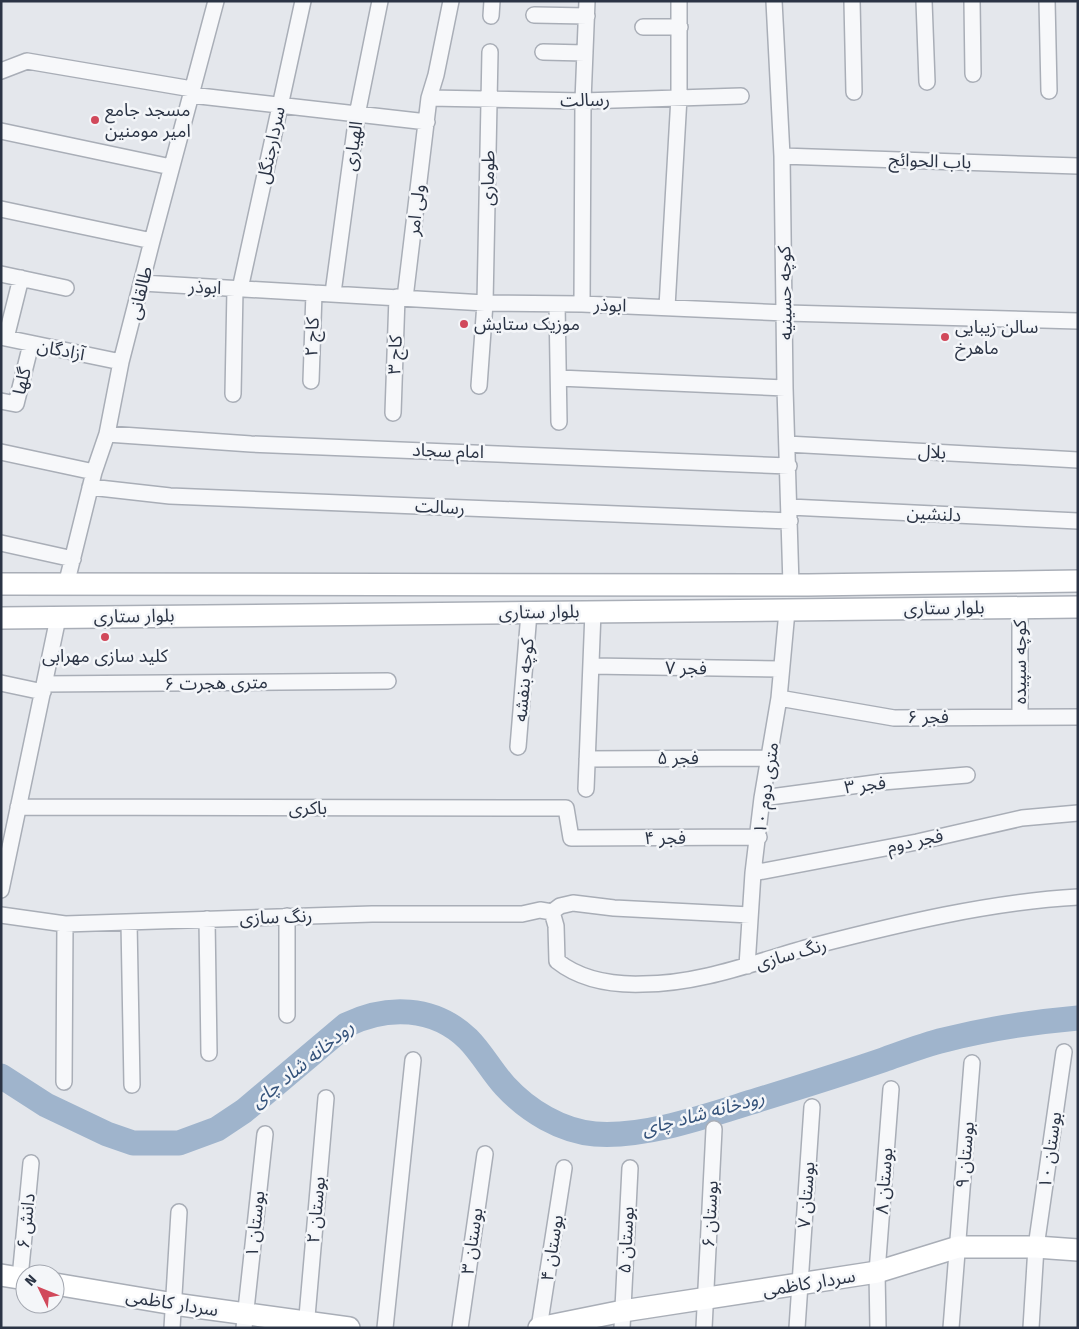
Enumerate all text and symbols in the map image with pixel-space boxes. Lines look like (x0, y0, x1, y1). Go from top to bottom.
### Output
street label: رسالت (560, 89, 610, 111)
place label: مسجد جامع امیر مومنین (105, 99, 191, 142)
street label: سردارجنگل (252, 104, 290, 186)
marker: مسجد جامع امیر مومنین (89, 114, 101, 126)
street label: الهیاری (339, 120, 367, 172)
street label: باب الحوائج (888, 149, 972, 175)
street label: طوماری (477, 150, 499, 206)
street label: ولی امر (402, 183, 430, 238)
street label: کوچه حسینیه (773, 245, 797, 340)
street label: طالقانی (123, 264, 157, 322)
street label: ابوذر (187, 275, 222, 299)
street label: ابوذر (592, 293, 627, 317)
place label: موزیک ستایش (474, 313, 580, 335)
street label: کاج ۲ (300, 316, 326, 357)
place label: سالن زیبایی ماهرخ (955, 316, 1038, 361)
marker: موزیک ستایش (458, 318, 470, 330)
marker: سالن زیبایی ماهرخ (939, 331, 951, 343)
street label: کاج ۳ (383, 334, 409, 375)
street label: آزادگان (35, 335, 88, 366)
street label: گلها (8, 365, 36, 397)
street label: امام سجاد (412, 439, 484, 466)
street label: بلال (917, 440, 947, 464)
street label: رسالت (415, 495, 465, 519)
street label: دلنشین (906, 502, 962, 526)
street label: بلوار ستاری (903, 596, 985, 620)
street label: بلوار ستاری (498, 600, 580, 624)
street label: بلوار ستاری (93, 604, 175, 628)
street label: کوچه سپیده (1009, 619, 1031, 704)
marker: کلید سازی مهرابی (99, 631, 111, 643)
street label: کوچه بنفشه (509, 637, 539, 723)
place label: کلید سازی مهرابی (42, 645, 169, 667)
street label: فجر ۷ (665, 657, 707, 679)
street label: ۶ متری هجرت (164, 671, 268, 695)
street label: فجر ۶ (907, 706, 949, 728)
street label: ۱۰ متری دوم (749, 741, 786, 836)
street label: فجر ۵ (657, 747, 699, 769)
street label: فجر ۳ (843, 772, 887, 798)
street label: باکری (289, 797, 327, 819)
street label: فجر دوم (885, 824, 946, 861)
street label: فجر ۴ (644, 827, 686, 849)
street label: رنگ سازی (239, 905, 313, 929)
street label: رنگ سازی (753, 933, 829, 975)
water label: رودخانه شاد چای (246, 1015, 359, 1113)
water label: رودخانه شاد چای (639, 1086, 767, 1141)
street label: بوستان ۱۰ (1034, 1110, 1066, 1190)
street label: بوستان ۹ (951, 1121, 979, 1189)
street label: بوستان ۸ (871, 1147, 897, 1215)
street label: بوستان ۷ (793, 1161, 819, 1229)
street label: بوستان ۲ (302, 1176, 330, 1244)
street label: بوستان ۶ (697, 1180, 723, 1248)
street label: بوستان ۱ (241, 1190, 269, 1258)
street label: دانش ۶ (12, 1192, 40, 1250)
street label: بوستان ۳ (456, 1206, 488, 1276)
street label: بوستان ۵ (613, 1206, 639, 1274)
street label: بوستان ۴ (536, 1213, 568, 1283)
north arrow (15, 1264, 65, 1314)
street label: سردار کاظمی (761, 1265, 857, 1301)
text: N (21, 1271, 40, 1290)
street label: سردار کاظمی (124, 1285, 220, 1321)

